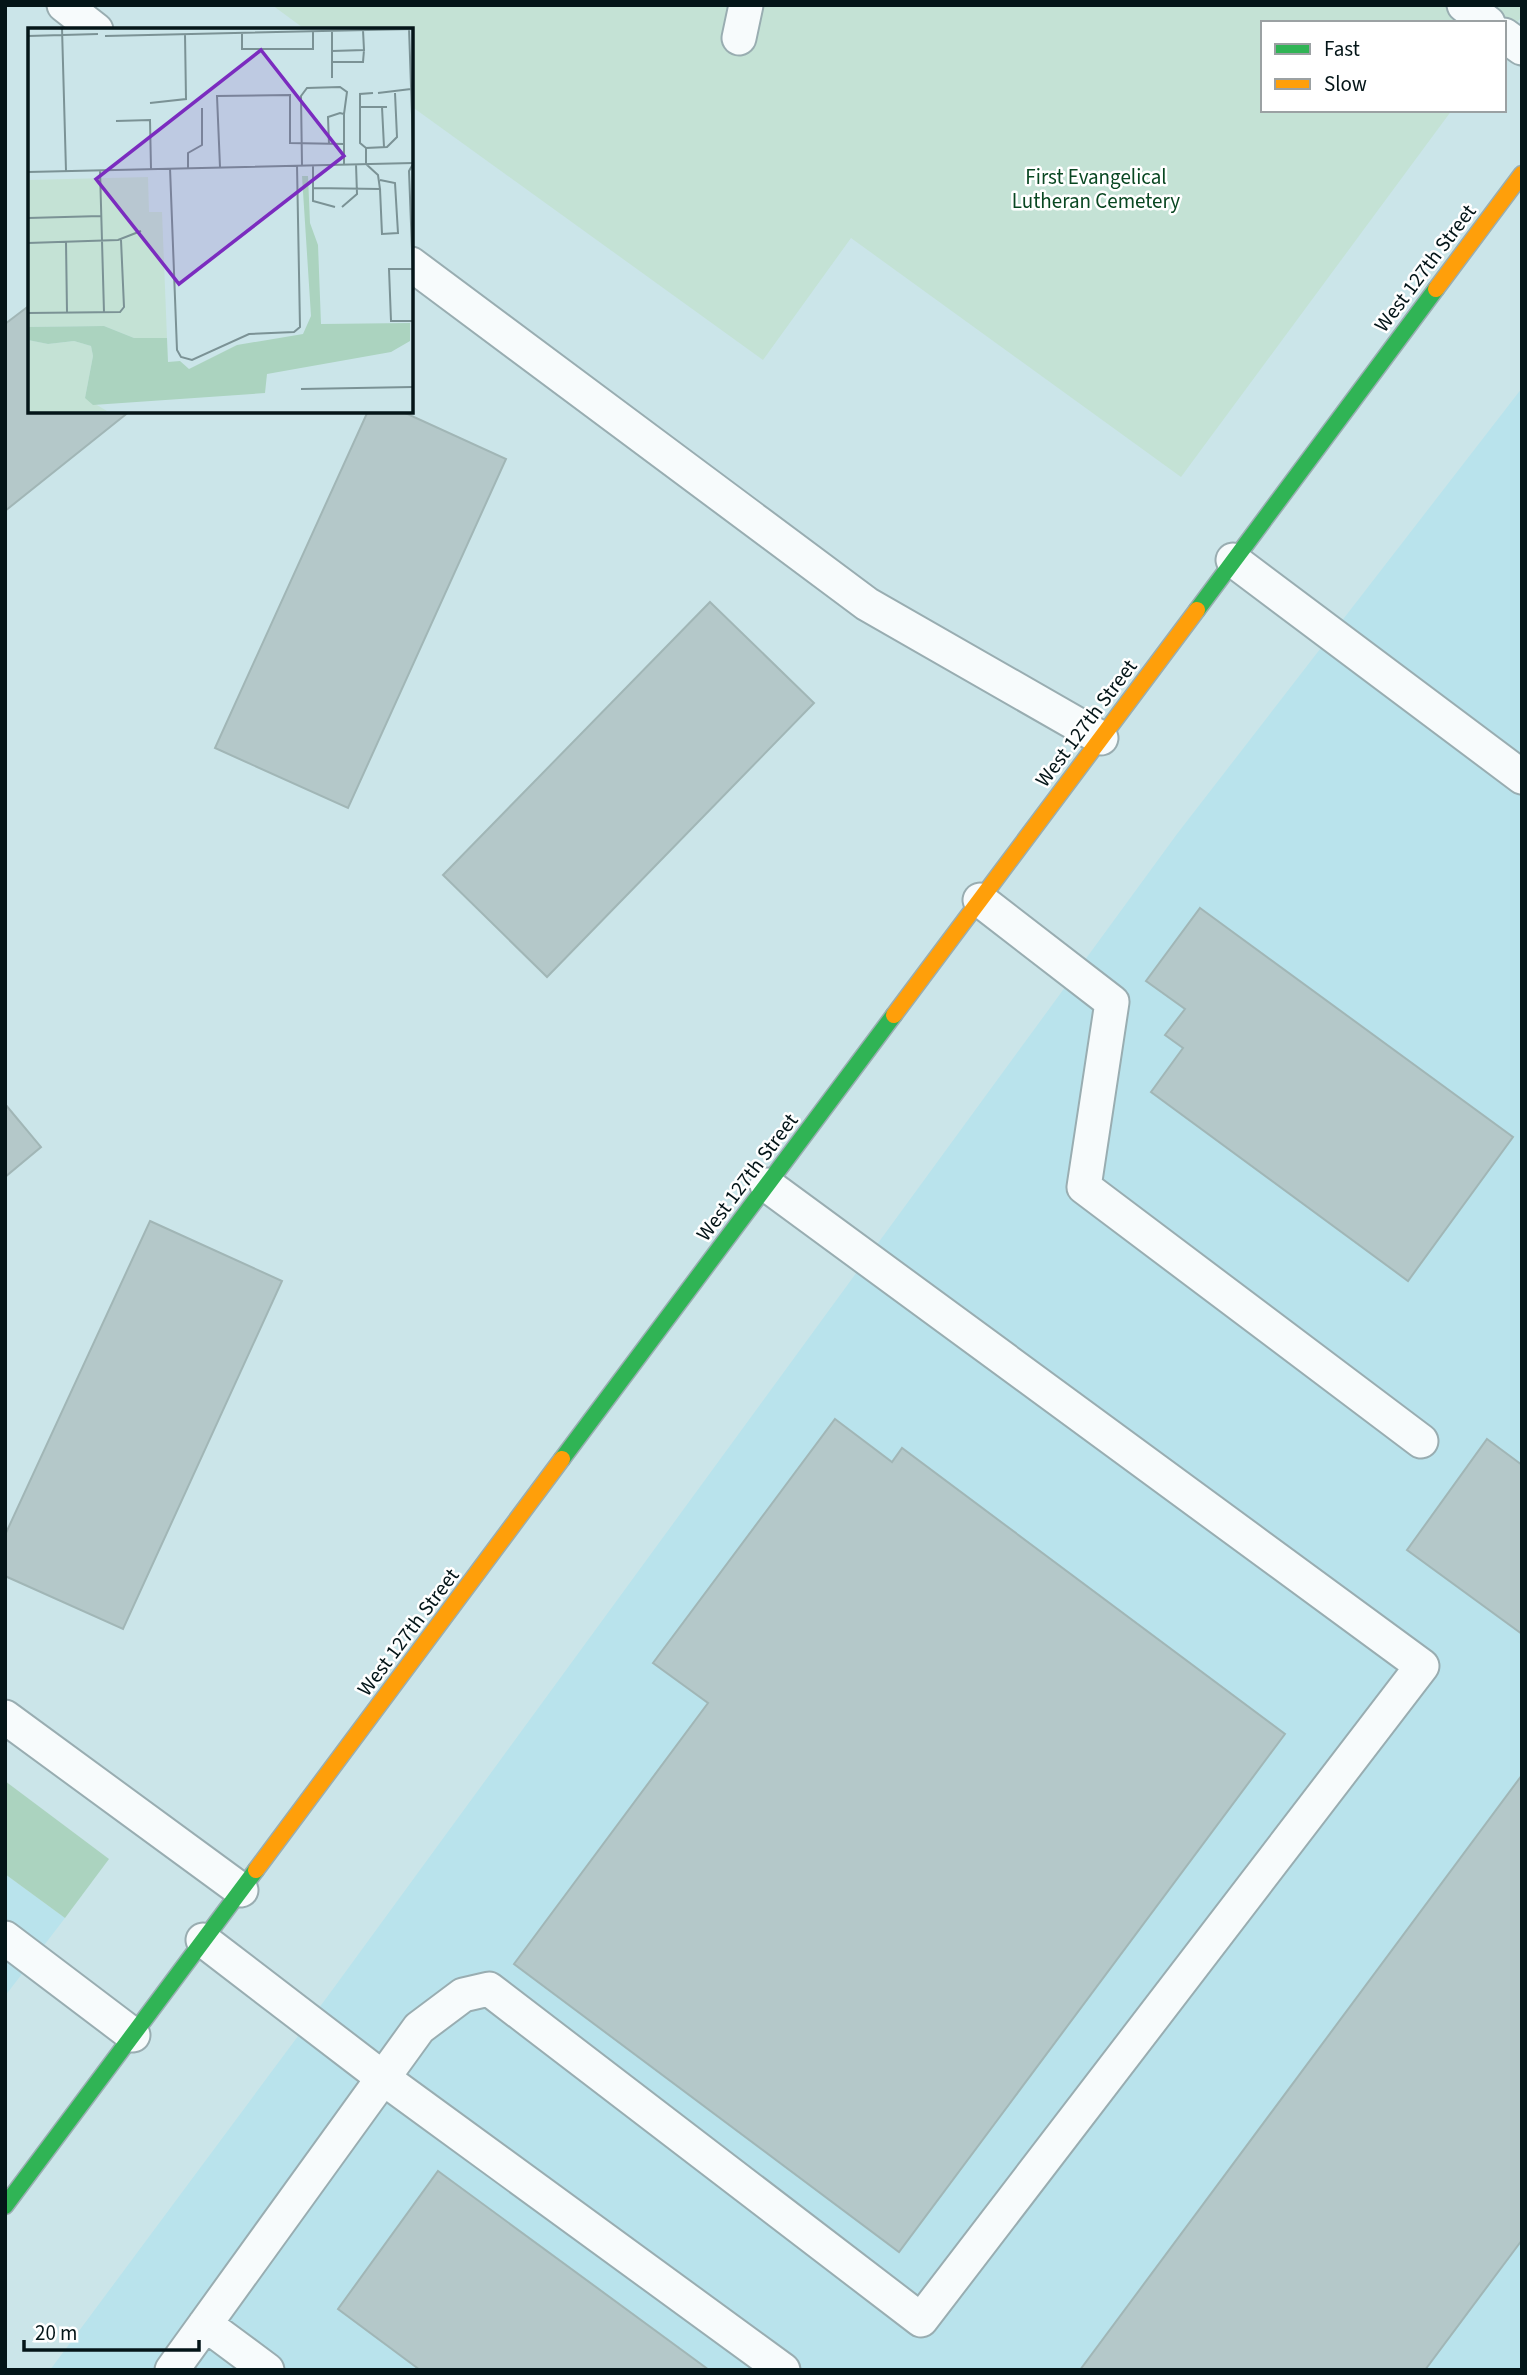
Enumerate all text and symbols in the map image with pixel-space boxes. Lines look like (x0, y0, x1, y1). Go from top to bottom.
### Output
legend (1261, 21, 1506, 112)
inset map (28, 28, 413, 413)
text: Fast (1324, 34, 1360, 64)
text: Slow (1324, 69, 1367, 99)
park label: First Evangelical Lutheran Cemetery (1012, 162, 1180, 216)
street label: West 127th Street (1367, 198, 1483, 338)
street label: West 127th Street (1028, 653, 1144, 793)
street label: West 127th Street (689, 1107, 805, 1247)
street label: West 127th Street (350, 1562, 466, 1702)
scale bar (24, 2308, 200, 2352)
text: 20 m (35, 2318, 77, 2348)

